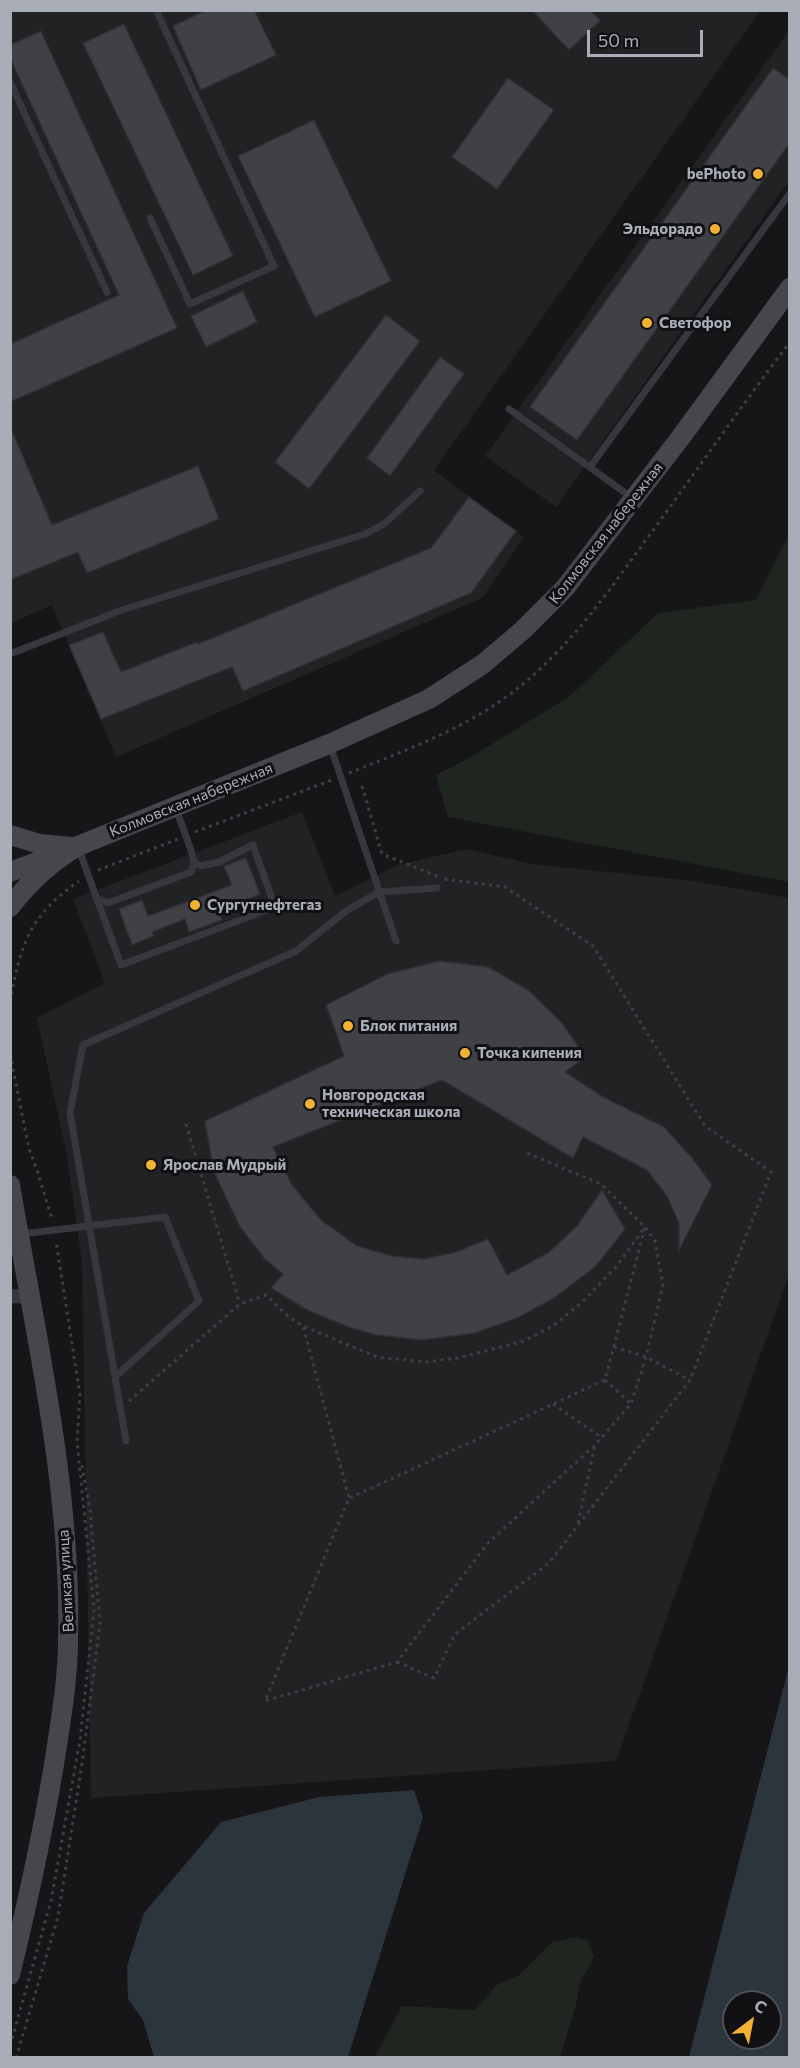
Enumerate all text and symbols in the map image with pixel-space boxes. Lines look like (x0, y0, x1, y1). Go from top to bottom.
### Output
scale bar (590, 18, 706, 56)
text: 50 m (598, 29, 639, 51)
place label: bePhoto (687, 165, 746, 183)
marker: bePhoto (751, 167, 765, 181)
place label: Эльдорадо (623, 220, 703, 238)
marker: Эльдорадо (708, 222, 722, 236)
place label: Светофор (659, 314, 731, 332)
marker: Светофор (640, 316, 654, 330)
street label: Колмовская набережная (545, 459, 667, 607)
street label: Колмовская набережная (107, 759, 275, 841)
place label: Сургутнефтегаз (207, 896, 322, 914)
marker: Сургутнефтегаз (188, 898, 202, 912)
place label: Блок питания (360, 1017, 457, 1035)
marker: Блок питания (341, 1019, 355, 1033)
place label: Точка кипения (477, 1044, 582, 1062)
marker: Точка кипения (458, 1046, 472, 1060)
place label: Новгородская техническая школа (322, 1086, 460, 1121)
marker: Новгородская техническая школа (303, 1097, 317, 1111)
place label: Ярослав Мудрый (163, 1156, 286, 1174)
marker: Ярослав Мудрый (144, 1158, 158, 1172)
street label: Великая улица (54, 1529, 78, 1633)
north arrow (722, 1990, 782, 2050)
text: С (751, 1995, 770, 2017)

